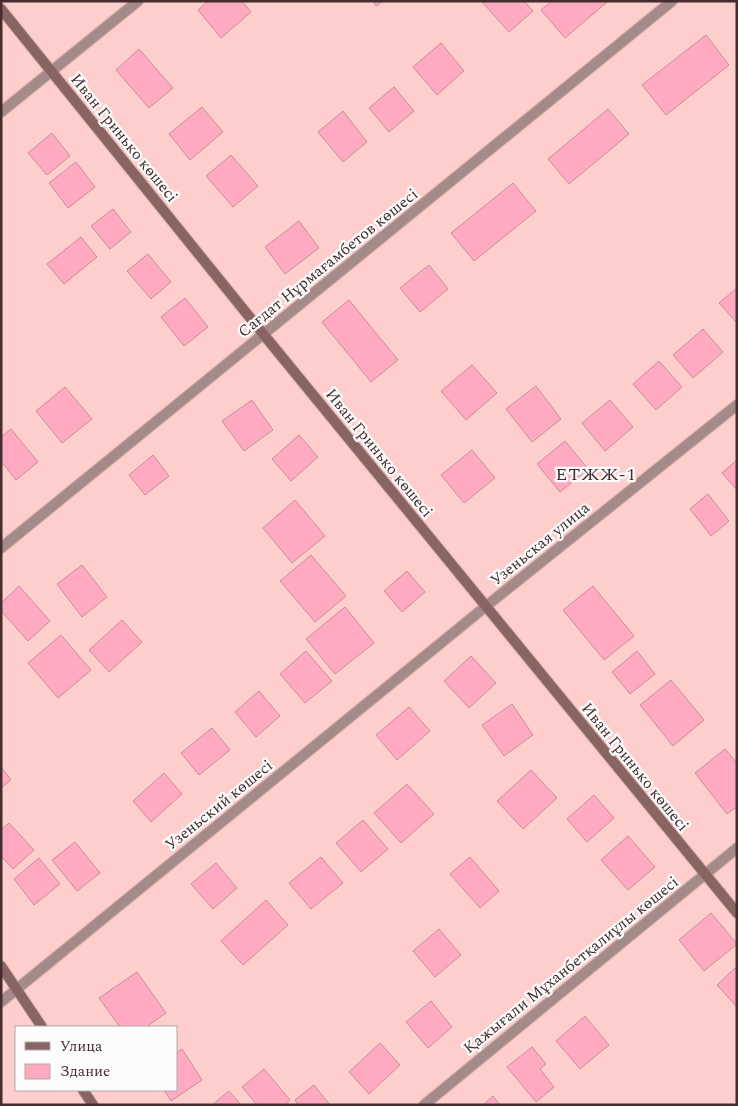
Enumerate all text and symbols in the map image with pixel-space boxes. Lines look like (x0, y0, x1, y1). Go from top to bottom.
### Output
street label: Иван Гринько көшесі (64, 68, 184, 208)
street label: Сағдат Нұрмағамбетов көшесі (233, 183, 423, 343)
street label: Иван Гринько көшесі (319, 383, 439, 523)
district label: ЕТЖЖ-1 (556, 461, 636, 488)
street label: Узеньская улица (485, 496, 595, 592)
street label: Иван Гринько көшесі (575, 697, 695, 837)
street label: Узеньский көшесі (160, 754, 278, 856)
street label: Қажығали Мұханбетқалиұлы көшесі (458, 870, 684, 1060)
legend (15, 1026, 178, 1091)
text: Улица (60, 1035, 103, 1058)
text: Здание (60, 1060, 110, 1083)

